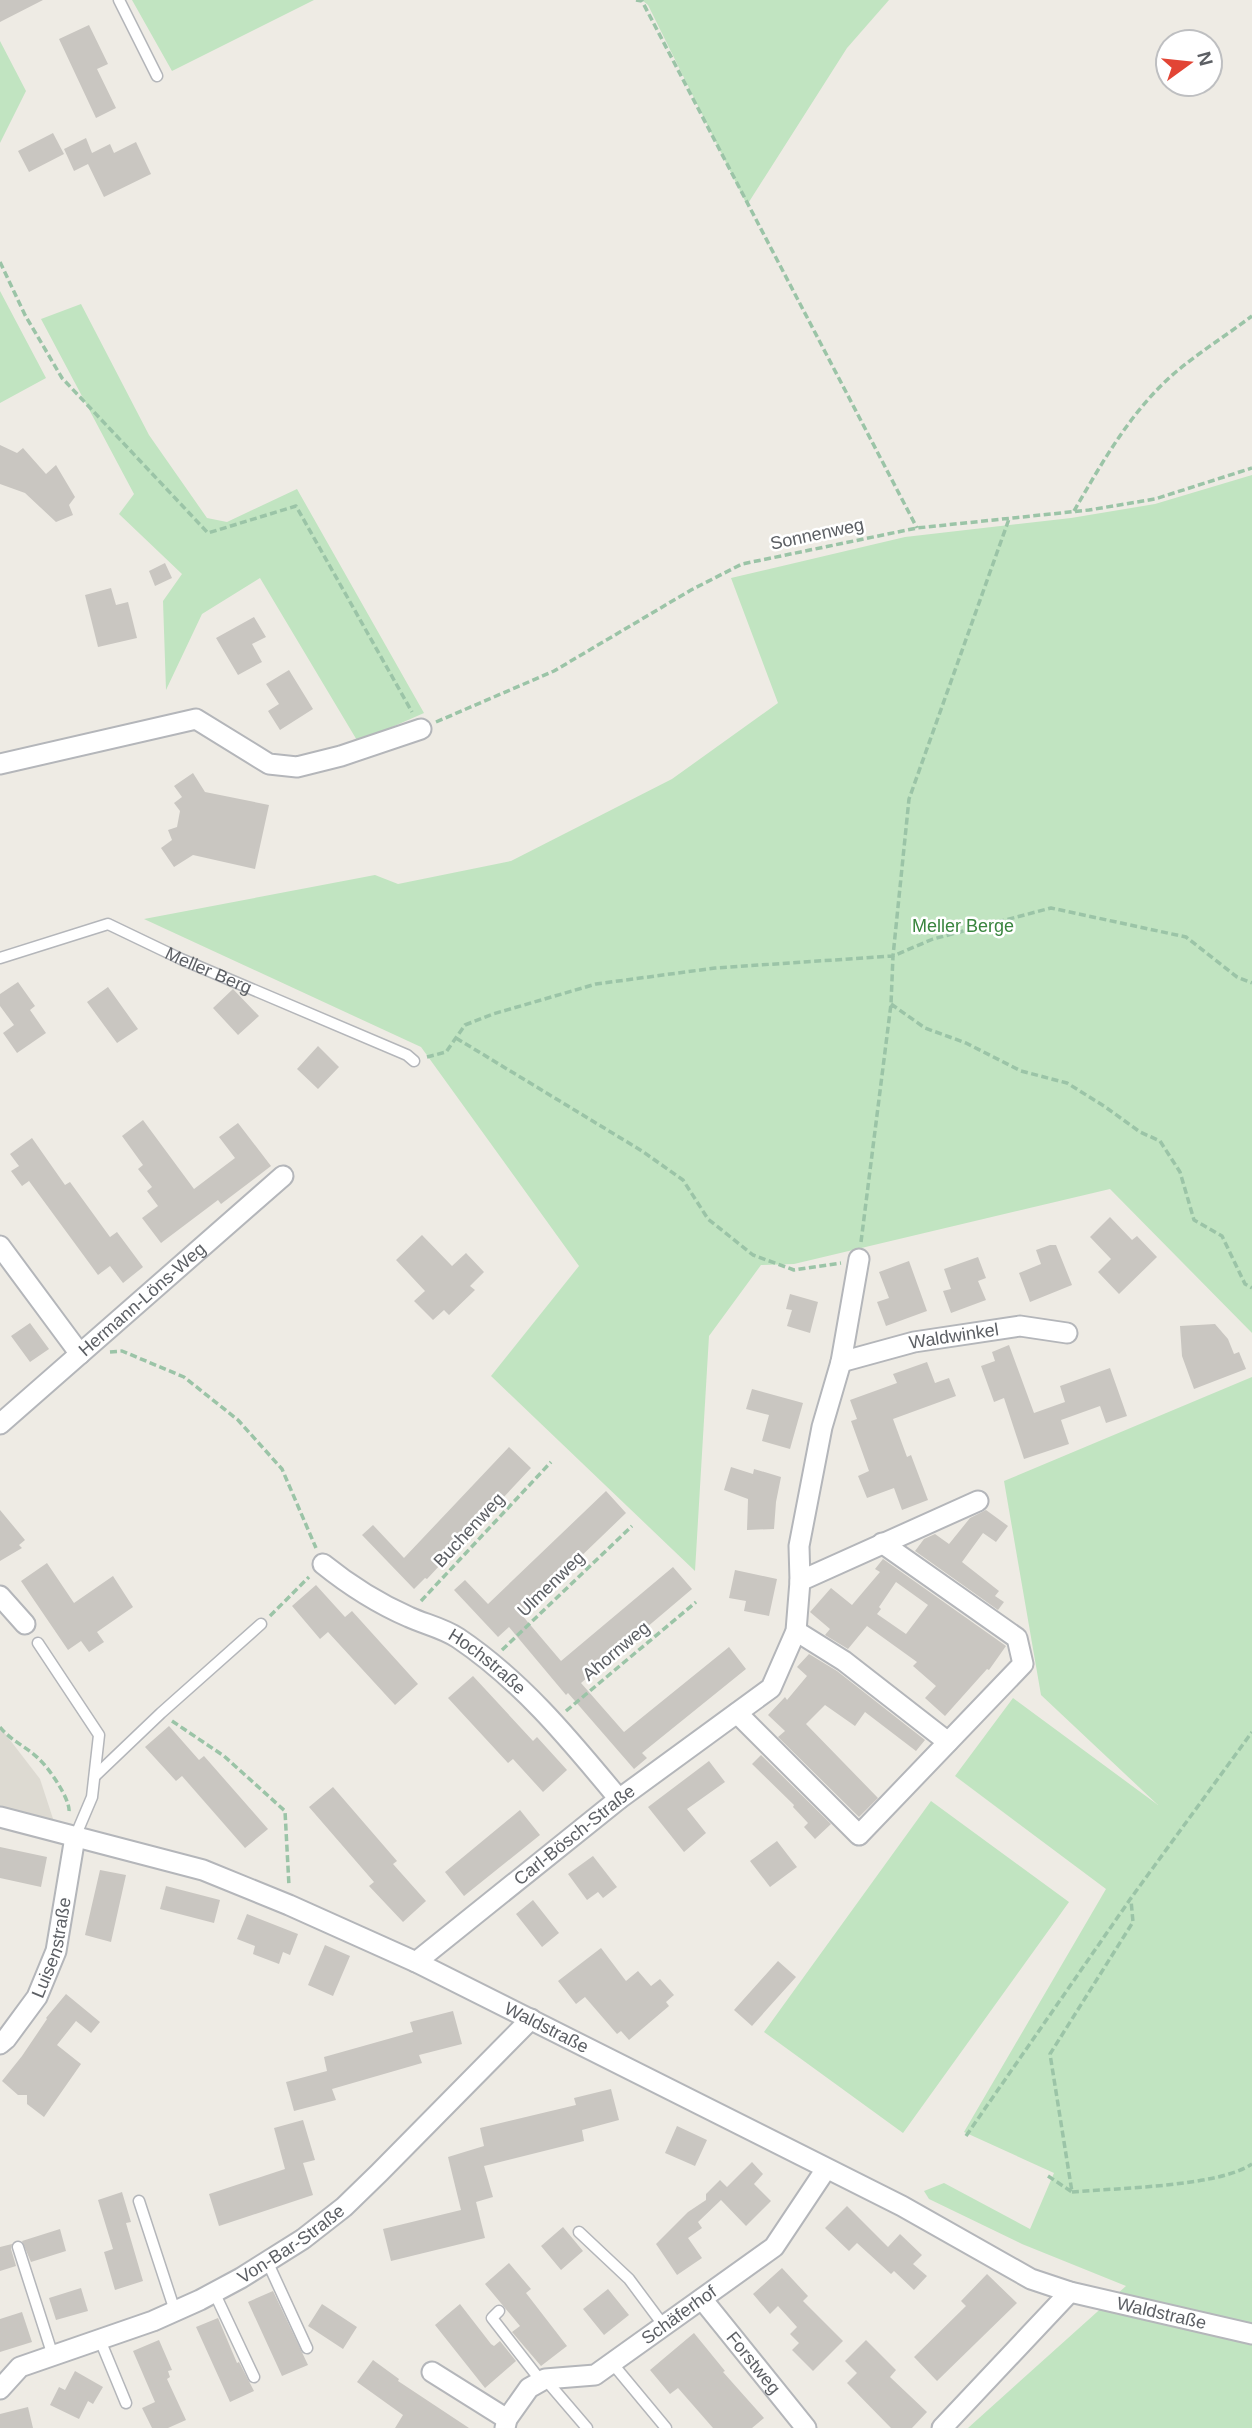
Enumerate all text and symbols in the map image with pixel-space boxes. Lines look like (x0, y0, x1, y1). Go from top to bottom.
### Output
north arrow (1154, 28, 1224, 98)
text: N (1193, 49, 1217, 68)
street label: Sonnenweg (768, 514, 866, 554)
park label: Meller Berge (912, 916, 1014, 936)
street label: Meller Berg (162, 943, 255, 998)
street label: Hermann-Löns-Weg (75, 1239, 210, 1360)
street label: Waldwinkel (908, 1319, 1000, 1353)
street label: Buchenweg (430, 1489, 508, 1571)
street label: Ulmenweg (513, 1547, 589, 1621)
street label: Ahornweg (579, 1617, 653, 1685)
street label: Hochstraße (445, 1625, 530, 1698)
street label: Carl-Bösch-Straße (510, 1781, 639, 1889)
street label: Luisenstraße (28, 1896, 75, 2001)
street label: Waldstraße (501, 1998, 592, 2057)
street label: Von-Bar-Straße (234, 2200, 348, 2288)
street label: Schäferhof (638, 2281, 721, 2348)
street label: Waldstraße (1115, 2293, 1208, 2333)
street label: Forstweg (722, 2328, 784, 2398)

